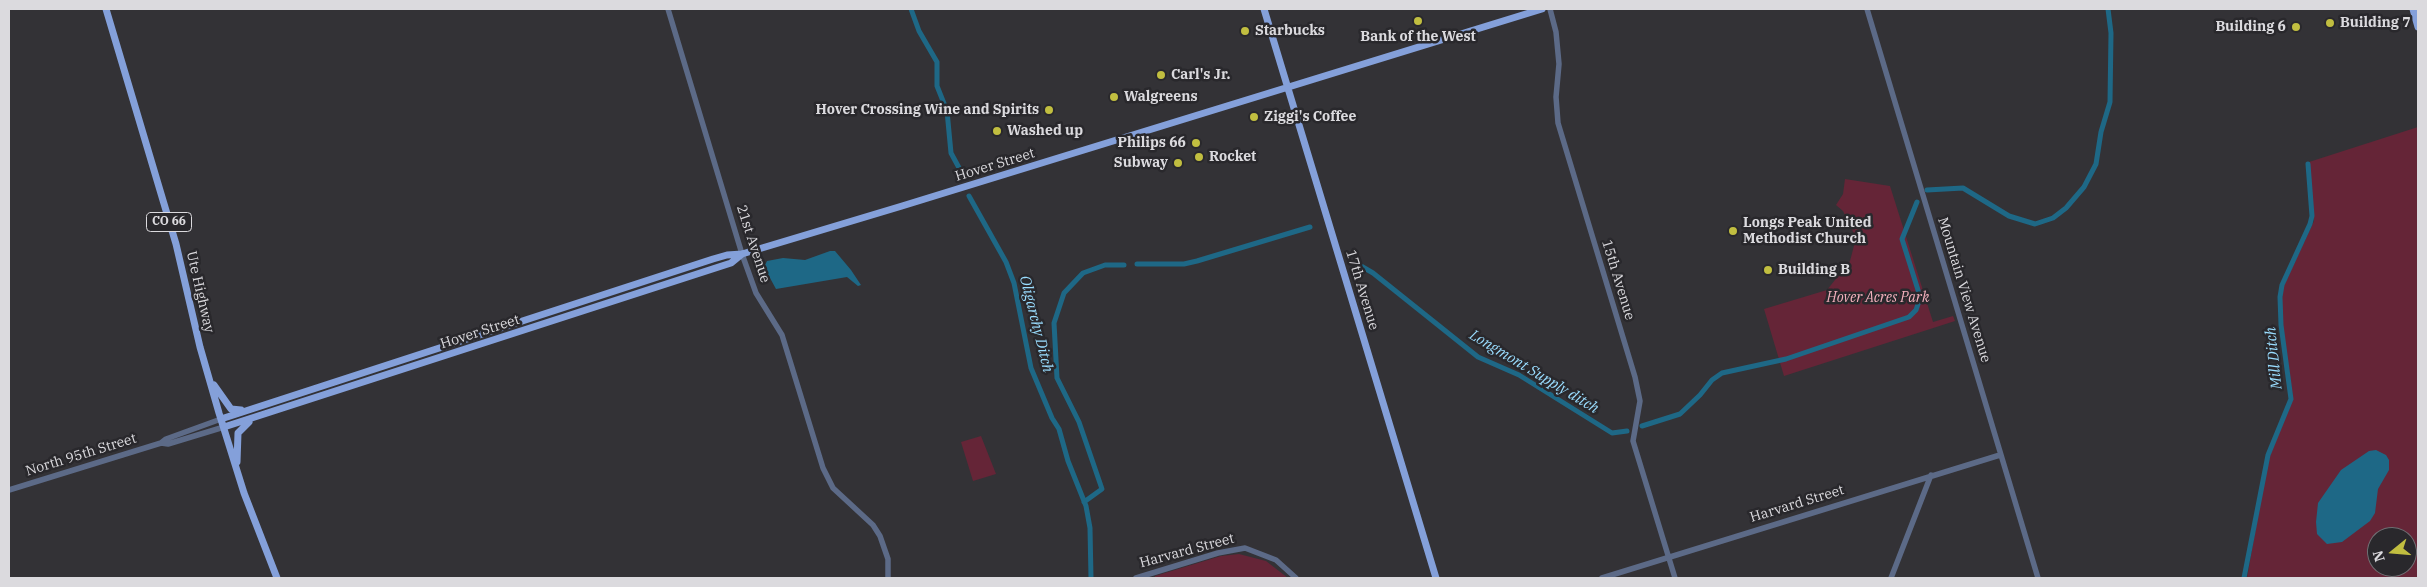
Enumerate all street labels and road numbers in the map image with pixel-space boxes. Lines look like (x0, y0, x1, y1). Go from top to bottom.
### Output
street label: Hover Street (953, 145, 1037, 185)
street label: 21st Avenue (733, 203, 773, 285)
road number: CO 66 (146, 212, 192, 232)
street label: Mountain View Avenue (1934, 215, 1994, 365)
street label: 15th Avenue (1598, 238, 1638, 322)
street label: 17th Avenue (1342, 248, 1382, 332)
street label: Ute Highway (182, 249, 218, 335)
street label: Hover Street (438, 311, 522, 353)
street label: North 95th Street (24, 430, 138, 480)
street label: Harvard Street (1748, 482, 1846, 526)
street label: Harvard Street (1138, 530, 1236, 572)

